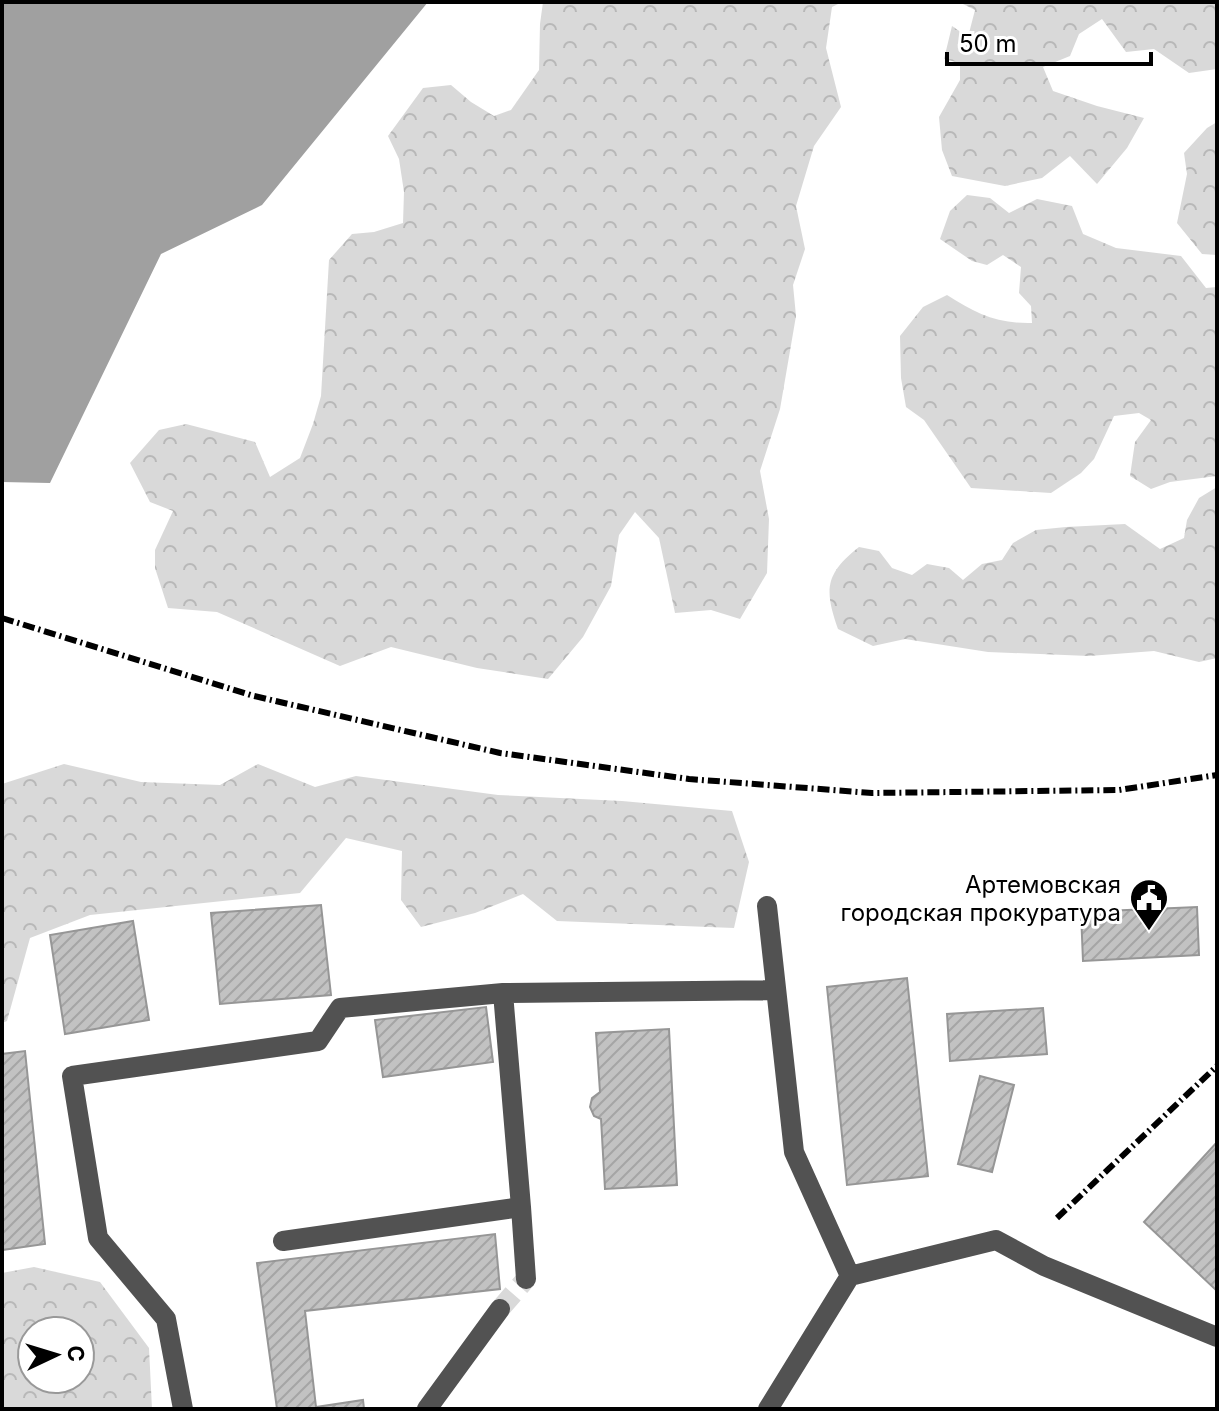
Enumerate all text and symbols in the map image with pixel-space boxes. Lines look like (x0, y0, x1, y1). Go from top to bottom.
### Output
scale bar (947, 16, 1151, 66)
text: 50 m (959, 29, 1017, 58)
place label: Артемовская городская прокуратура (841, 870, 1121, 927)
public building icon: Артемовская городская прокуратура (1128, 877, 1170, 932)
north arrow (16, 1315, 96, 1395)
text: С (62, 1345, 89, 1363)

